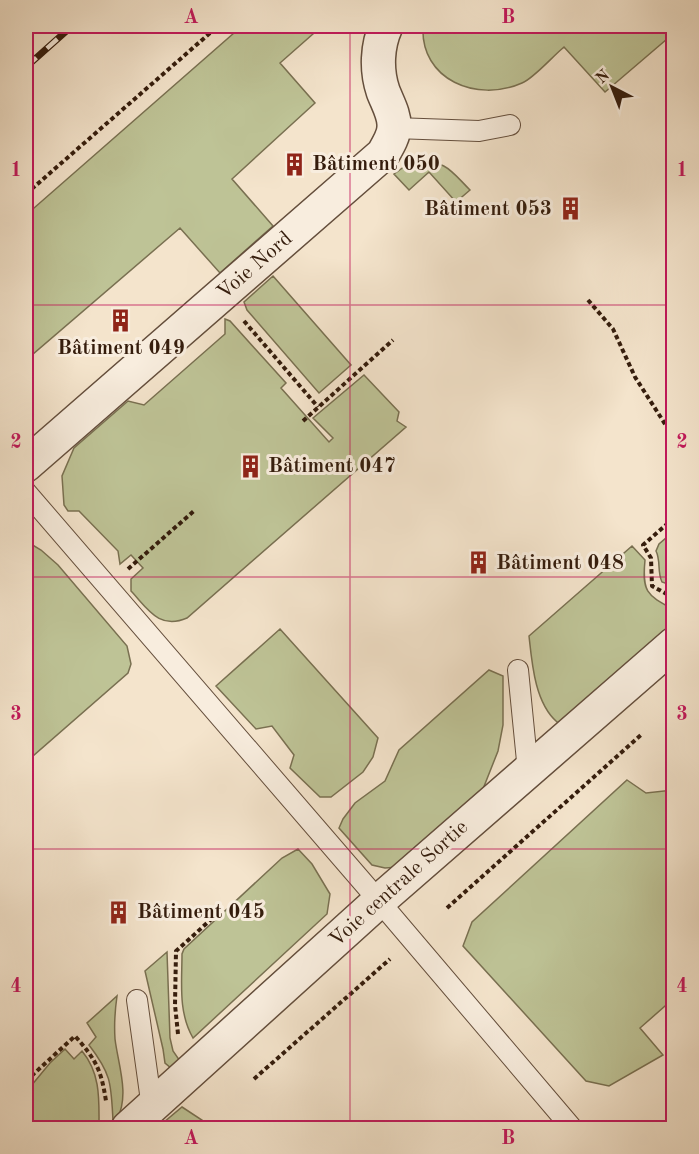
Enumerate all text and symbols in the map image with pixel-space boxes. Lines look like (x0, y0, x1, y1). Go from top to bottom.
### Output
text: A (183, 8, 199, 28)
text: B (501, 8, 515, 28)
north arrow (582, 57, 642, 117)
text: N (593, 67, 614, 87)
building icon: Bâtiment 050 (281, 151, 307, 177)
place label: Bâtiment 050 (312, 154, 440, 175)
text: 1 (10, 161, 22, 181)
text: 1 (676, 161, 688, 181)
building icon: Bâtiment 053 (557, 196, 583, 222)
place label: Bâtiment 053 (424, 199, 552, 220)
street label: Voie Nord (213, 228, 297, 304)
building icon: Bâtiment 049 (108, 307, 134, 333)
place label: Bâtiment 049 (57, 338, 185, 359)
text: 2 (10, 433, 22, 453)
text: 2 (676, 433, 688, 453)
building icon: Bâtiment 047 (237, 453, 263, 479)
place label: Bâtiment 047 (268, 456, 396, 477)
building icon: Bâtiment 048 (465, 550, 491, 576)
place label: Bâtiment 048 (496, 553, 624, 574)
text: 3 (10, 705, 22, 725)
text: 3 (676, 705, 688, 725)
street label: Voie centrale Sortie (326, 817, 472, 951)
building icon: Bâtiment 045 (106, 899, 132, 925)
place label: Bâtiment 045 (137, 902, 265, 923)
text: 4 (10, 977, 22, 997)
text: 4 (676, 977, 688, 997)
text: A (183, 1129, 199, 1149)
text: B (501, 1129, 515, 1149)

